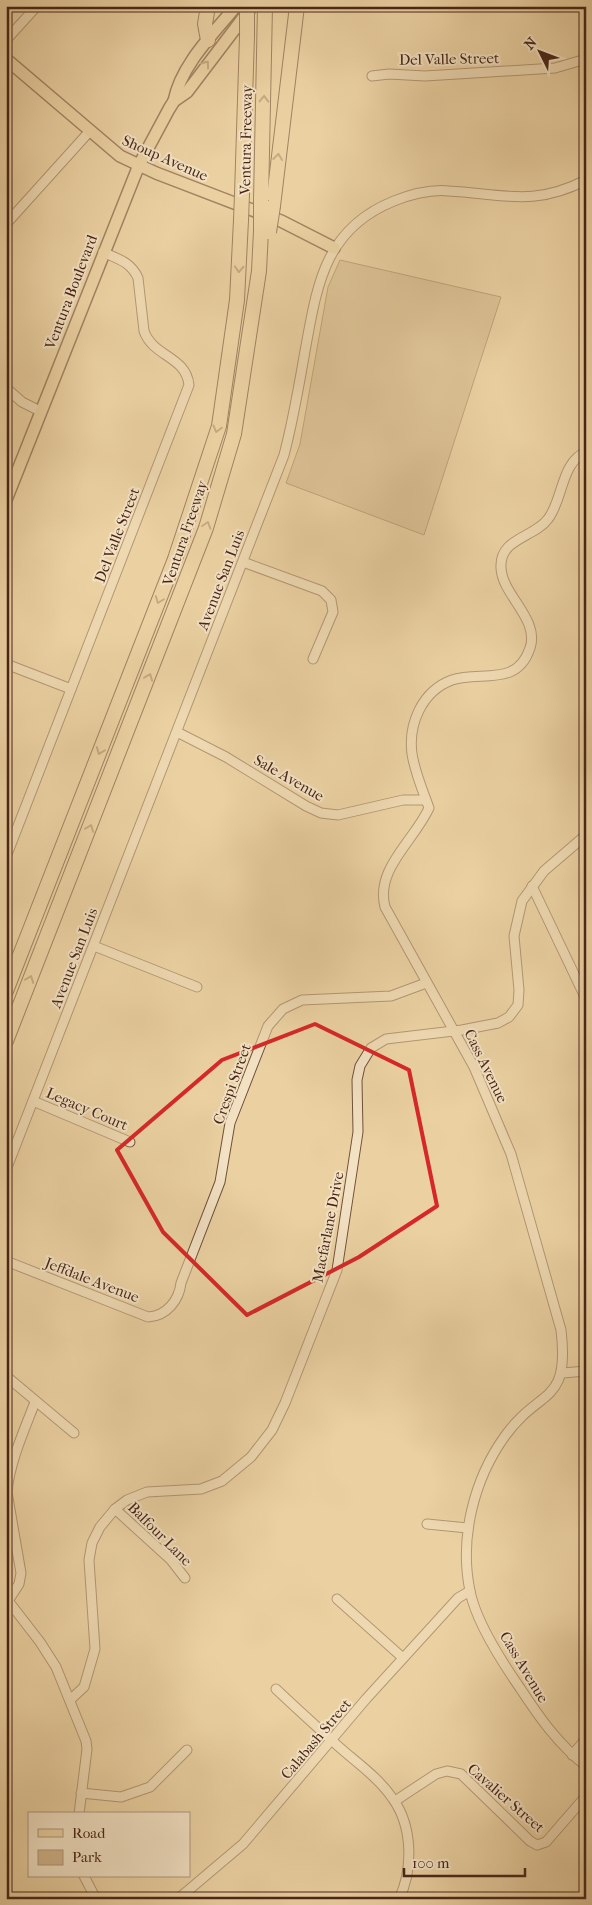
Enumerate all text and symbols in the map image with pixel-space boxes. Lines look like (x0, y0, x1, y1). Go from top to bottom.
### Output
north arrow (514, 28, 564, 78)
text: N (521, 34, 541, 53)
street label: Del Valle Street (399, 49, 500, 69)
one-way arrow (200, 61, 209, 70)
street label: Ventura Freeway (236, 84, 256, 196)
one-way arrow (258, 94, 269, 102)
street label: Shoup Avenue (119, 131, 211, 185)
one-way arrow (272, 153, 283, 161)
street label: Ventura Boulevard (41, 232, 101, 353)
one-way arrow (233, 265, 244, 273)
one-way arrow (212, 425, 223, 434)
street label: Ventura Freeway (158, 477, 212, 589)
street label: Del Valle Street (91, 484, 144, 585)
one-way arrow (201, 521, 211, 529)
street label: Avenue San Luis (193, 527, 249, 634)
one-way arrow (155, 595, 165, 604)
one-way arrow (143, 673, 153, 681)
one-way arrow (96, 746, 106, 755)
street label: Sale Avenue (251, 751, 328, 806)
one-way arrow (83, 824, 94, 833)
street label: Avenue San Luis (46, 905, 102, 1012)
one-way arrow (24, 975, 35, 984)
street label: Cass Avenue (460, 1026, 512, 1106)
street label: Crespi Street (209, 1041, 255, 1127)
street label: Legacy Court (43, 1084, 131, 1135)
street label: Macfarlane Drive (308, 1170, 348, 1284)
street label: Jeffdale Avenue (41, 1253, 142, 1306)
street label: Balfour Lane (124, 1498, 196, 1570)
street label: Cass Avenue (496, 1628, 553, 1706)
street label: Calabash Street (277, 1695, 355, 1783)
street label: Cavalier Street (464, 1760, 549, 1837)
legend (28, 1812, 190, 1878)
text: Road (72, 1824, 106, 1842)
scale bar (404, 1845, 526, 1877)
text: Park (72, 1848, 102, 1866)
text: 100 m (412, 1854, 450, 1872)

